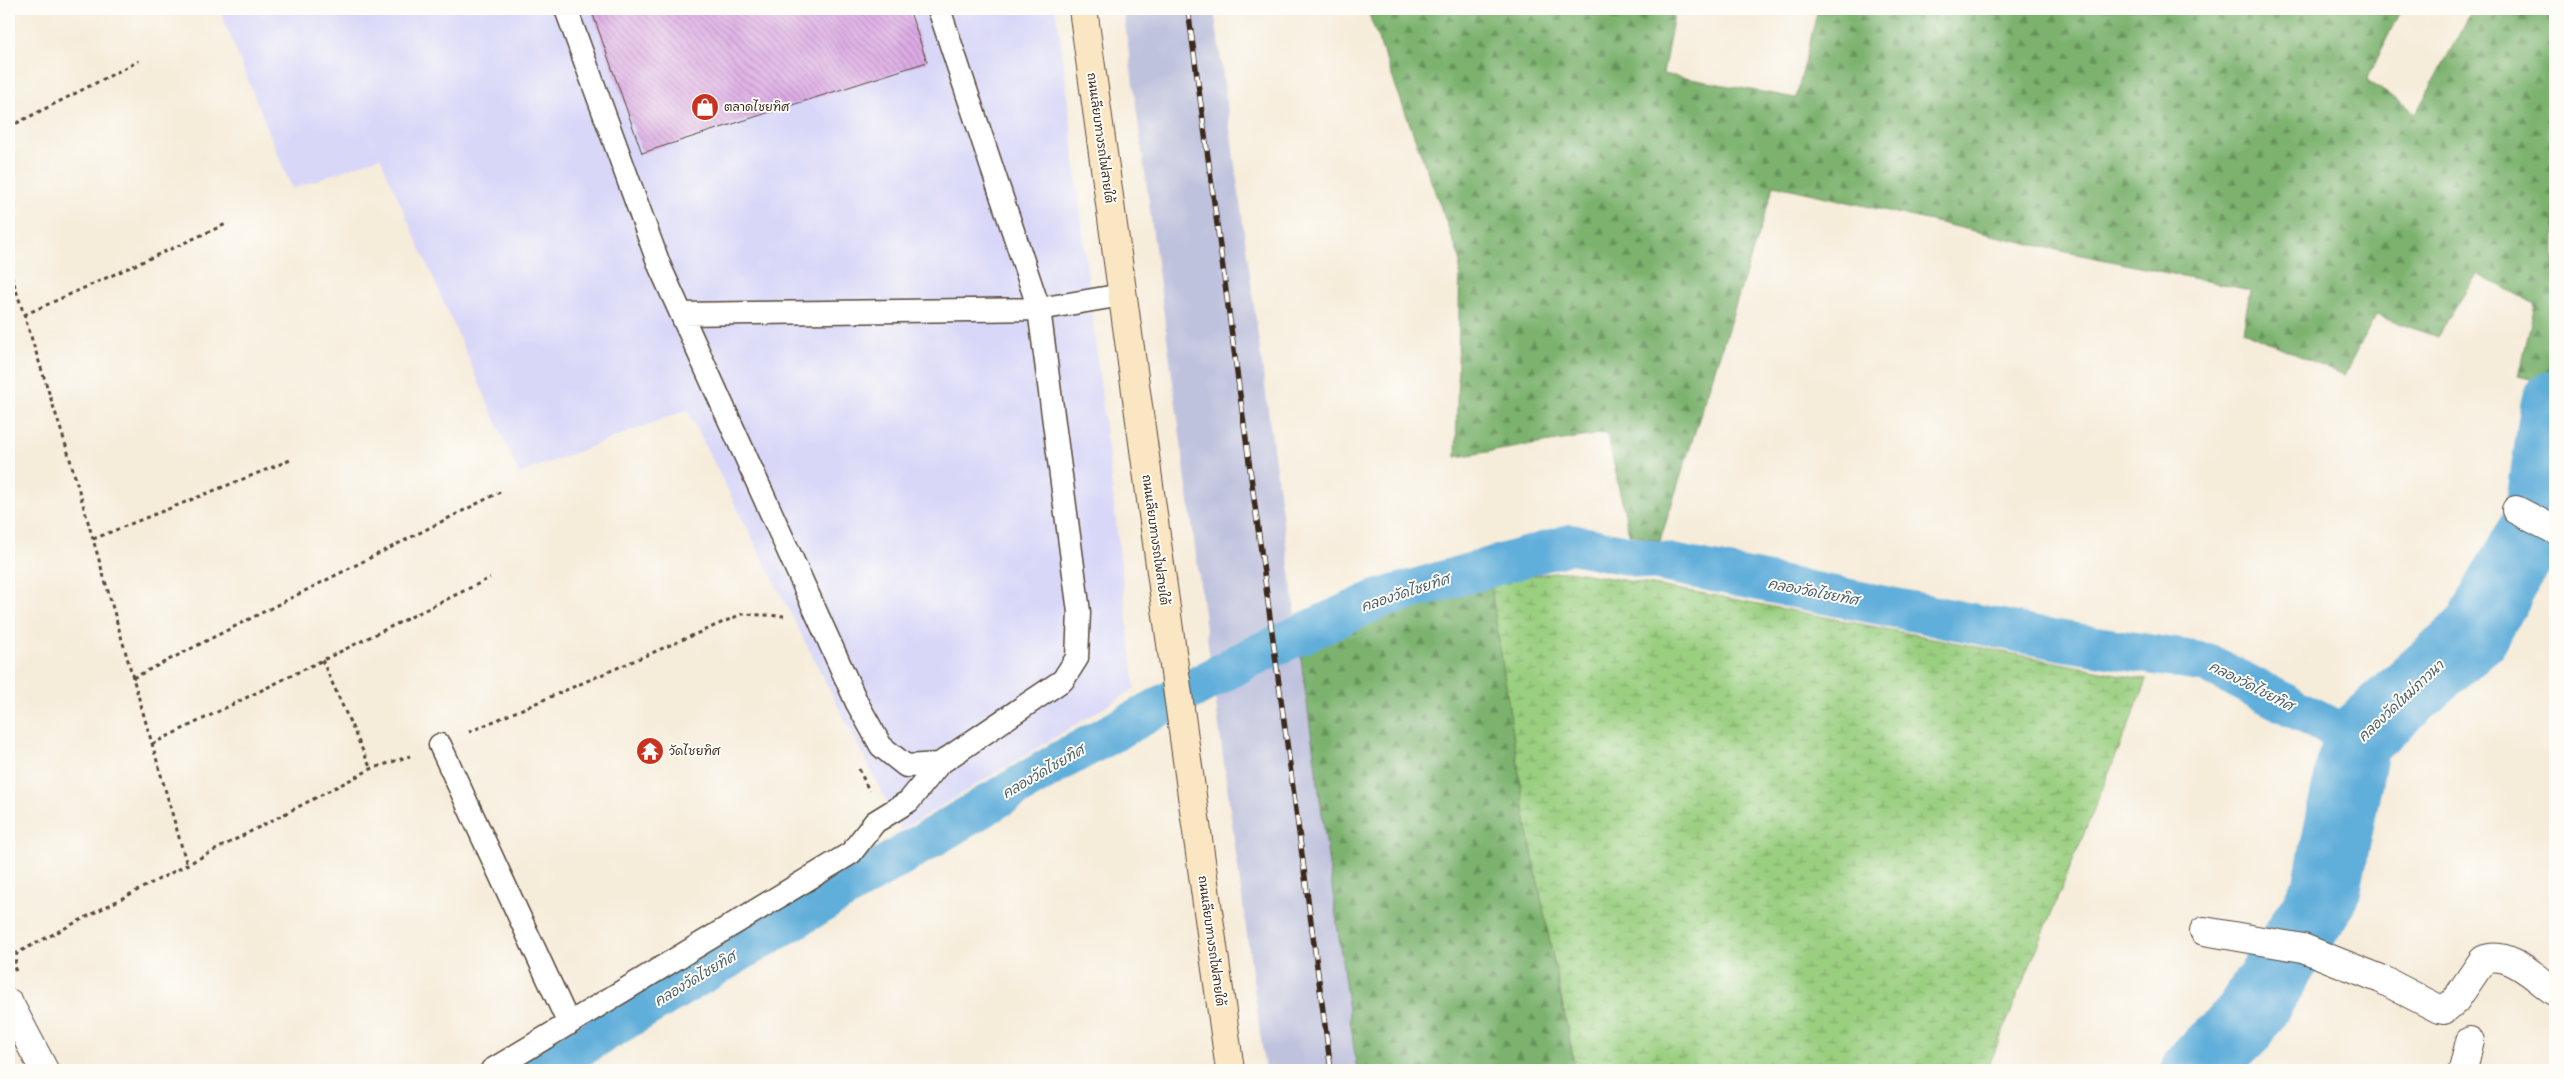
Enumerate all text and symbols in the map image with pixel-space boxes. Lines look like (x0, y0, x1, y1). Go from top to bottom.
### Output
street label: ถนนเลียบทางรถไฟสายใต้ (1083, 72, 1118, 204)
shop icon: ตลาดไชยทิศ (690, 92, 720, 122)
place label: ตลาดไชยทิศ (724, 99, 790, 115)
street label: ถนนเลียบทางรถไฟสายใต้ (1138, 474, 1173, 606)
water label: คลองวัดไชยทิศ (1359, 569, 1455, 615)
water label: คลองวัดไชยทิศ (1766, 574, 1863, 610)
water label: คลองวัดใหม่ภาวนา (2354, 656, 2448, 745)
water label: คลองวัดไชยทิศ (2206, 657, 2299, 716)
temple icon: วัดไชยทิศ (635, 736, 665, 766)
water label: คลองวัดไชยทิศ (999, 739, 1090, 802)
place label: วัดไชยทิศ (669, 743, 721, 759)
street label: ถนนเลียบทางรถไฟสายใต้ (1194, 875, 1229, 1007)
water label: คลองวัดไชยทิศ (651, 945, 742, 1010)

